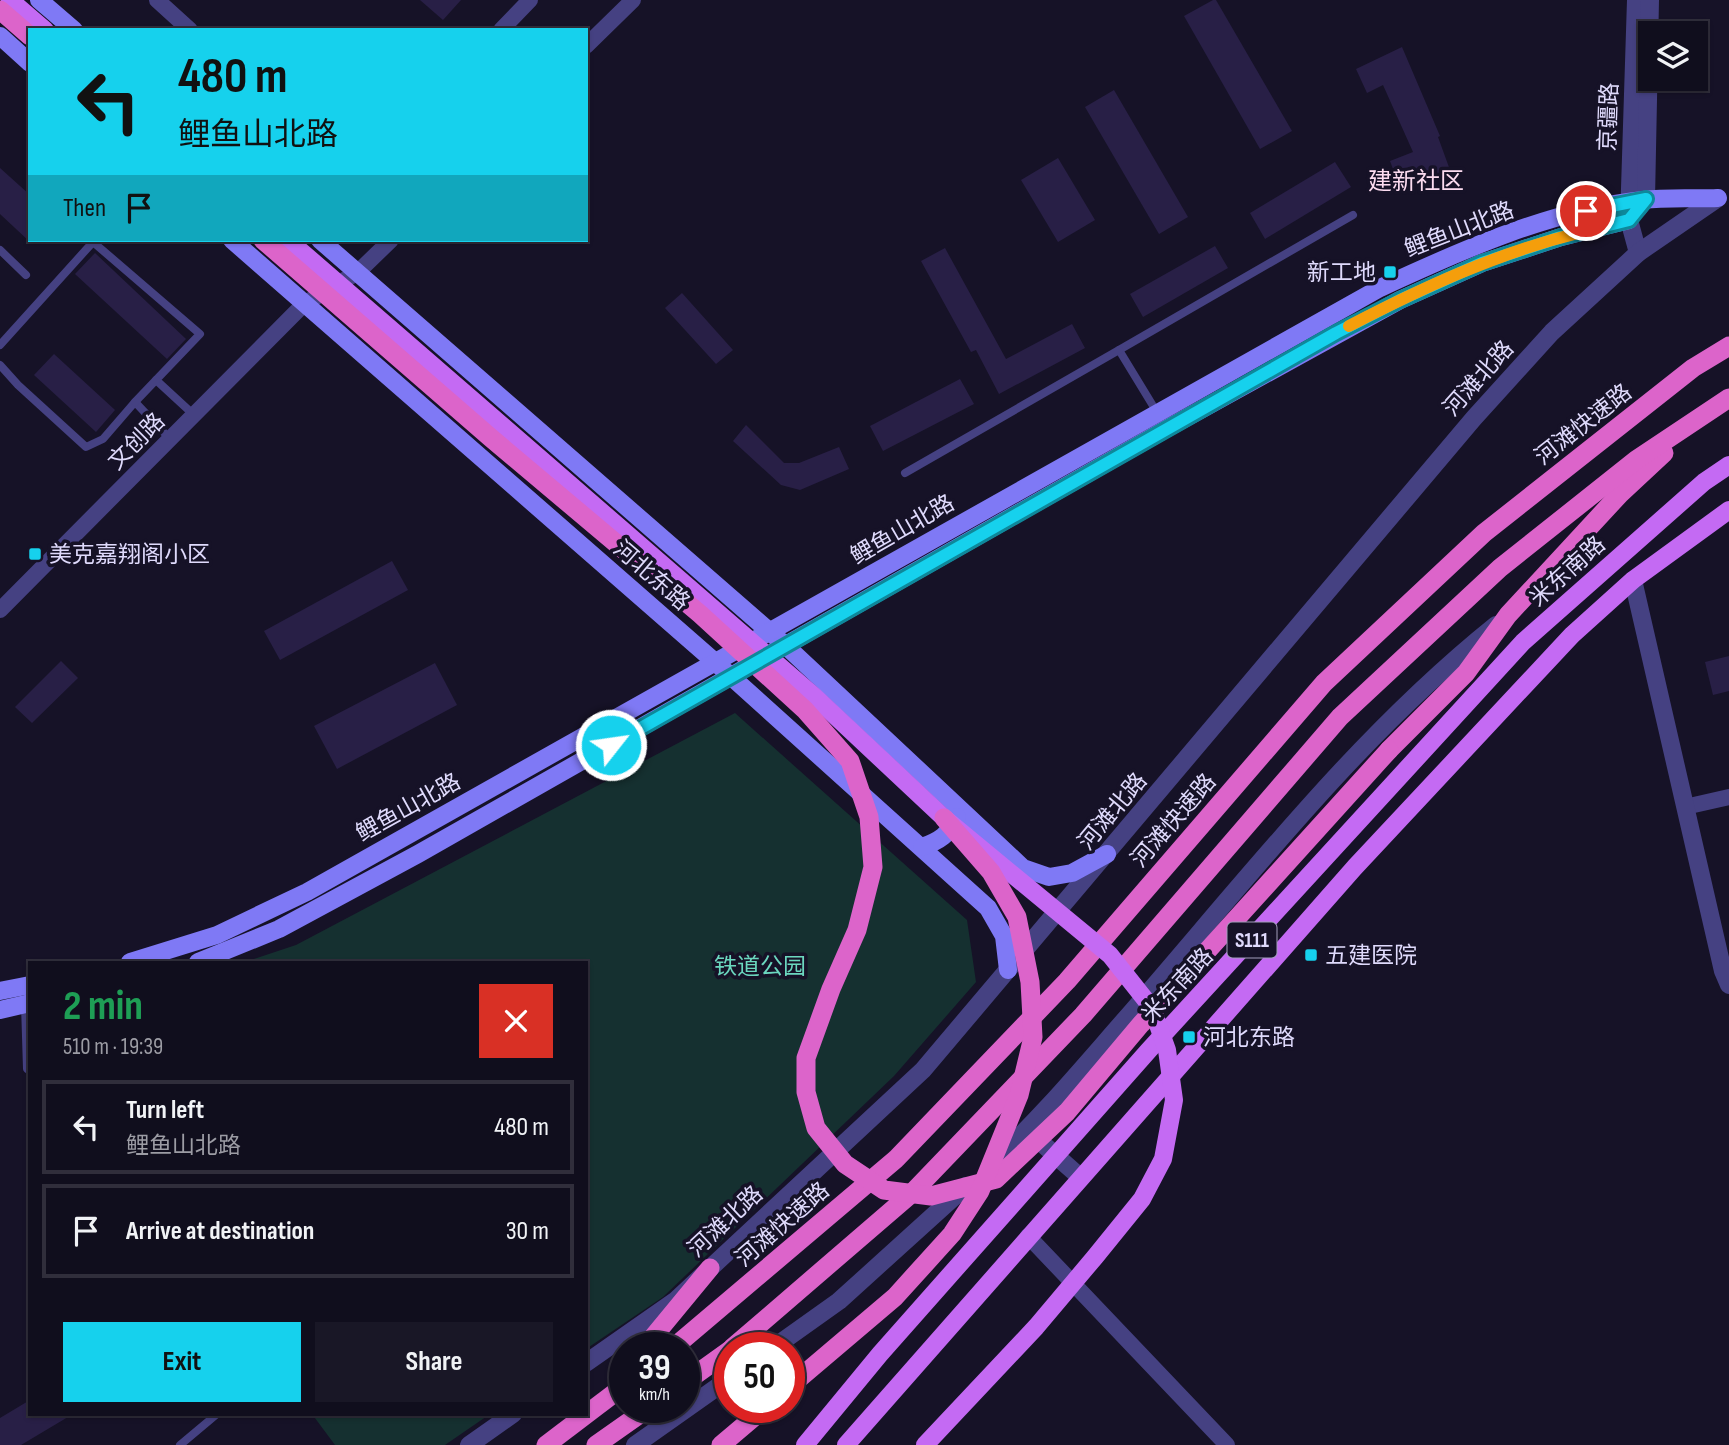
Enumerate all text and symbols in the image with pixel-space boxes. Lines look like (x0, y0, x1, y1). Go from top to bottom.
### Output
map controls (1638, 21, 1708, 91)
button: layers (1638, 21, 1708, 91)
text: 480 m (178, 48, 287, 107)
icon: left (63, 56, 154, 147)
street label: 京疆路 (1594, 82, 1624, 152)
text: 鲤鱼山北路 (178, 116, 338, 155)
district label: 建新社区 (1368, 167, 1464, 196)
pin (1556, 181, 1616, 241)
icon: arrive (120, 189, 158, 227)
icon: arrive (1567, 192, 1605, 230)
text: Then (63, 193, 106, 224)
street label: 鲤鱼山北路 (1401, 196, 1518, 264)
place label: 新工地 (1307, 259, 1376, 287)
marker: 新工地 (1382, 264, 1398, 280)
street label: 河滩北路 (1438, 335, 1520, 422)
street label: 河滩快速路 (1530, 378, 1638, 471)
street label: 文创路 (102, 407, 171, 476)
street label: 鲤鱼山北路 (846, 489, 959, 571)
street label: 米东南路 (1524, 531, 1611, 613)
street label: 河北东路 (607, 535, 695, 616)
place label: 美克嘉翔阁小区 (49, 541, 210, 569)
marker: 美克嘉翔阁小区 (27, 546, 43, 562)
position arrow (574, 708, 648, 782)
street label: 河滩北路 (1072, 767, 1153, 856)
street label: 鲤鱼山北路 (351, 768, 466, 848)
street label: 河滩快速路 (1125, 768, 1222, 873)
road number: S111 (1228, 922, 1276, 958)
street label: 米东南路 (1136, 942, 1219, 1029)
place label: 五建医院 (1325, 942, 1417, 970)
marker: 五建医院 (1303, 947, 1319, 963)
park label: 铁道公园 (714, 953, 806, 981)
text: 2 min (63, 981, 143, 1032)
button: close (479, 984, 553, 1058)
place label: 河北东路 (1203, 1024, 1295, 1052)
marker: 河北东路 (1181, 1029, 1197, 1045)
text: 510 m · 19:39 (63, 1033, 163, 1061)
text: Turn left (126, 1095, 204, 1126)
icon: left (67, 1108, 105, 1146)
text: 480 m (494, 1112, 549, 1143)
text: 鲤鱼山北路 (126, 1132, 241, 1160)
street label: 河滩快速路 (730, 1176, 835, 1273)
street label: 河滩北路 (682, 1180, 769, 1263)
icon: arrive (67, 1212, 105, 1250)
text: Arrive at destination (126, 1216, 314, 1247)
text: 30 m (506, 1216, 549, 1247)
button: Exit (63, 1322, 301, 1402)
button: Share (315, 1322, 553, 1402)
speed limit sign: 50 (714, 1332, 805, 1423)
text: 39 (638, 1347, 671, 1390)
text: km/h (639, 1384, 670, 1405)

